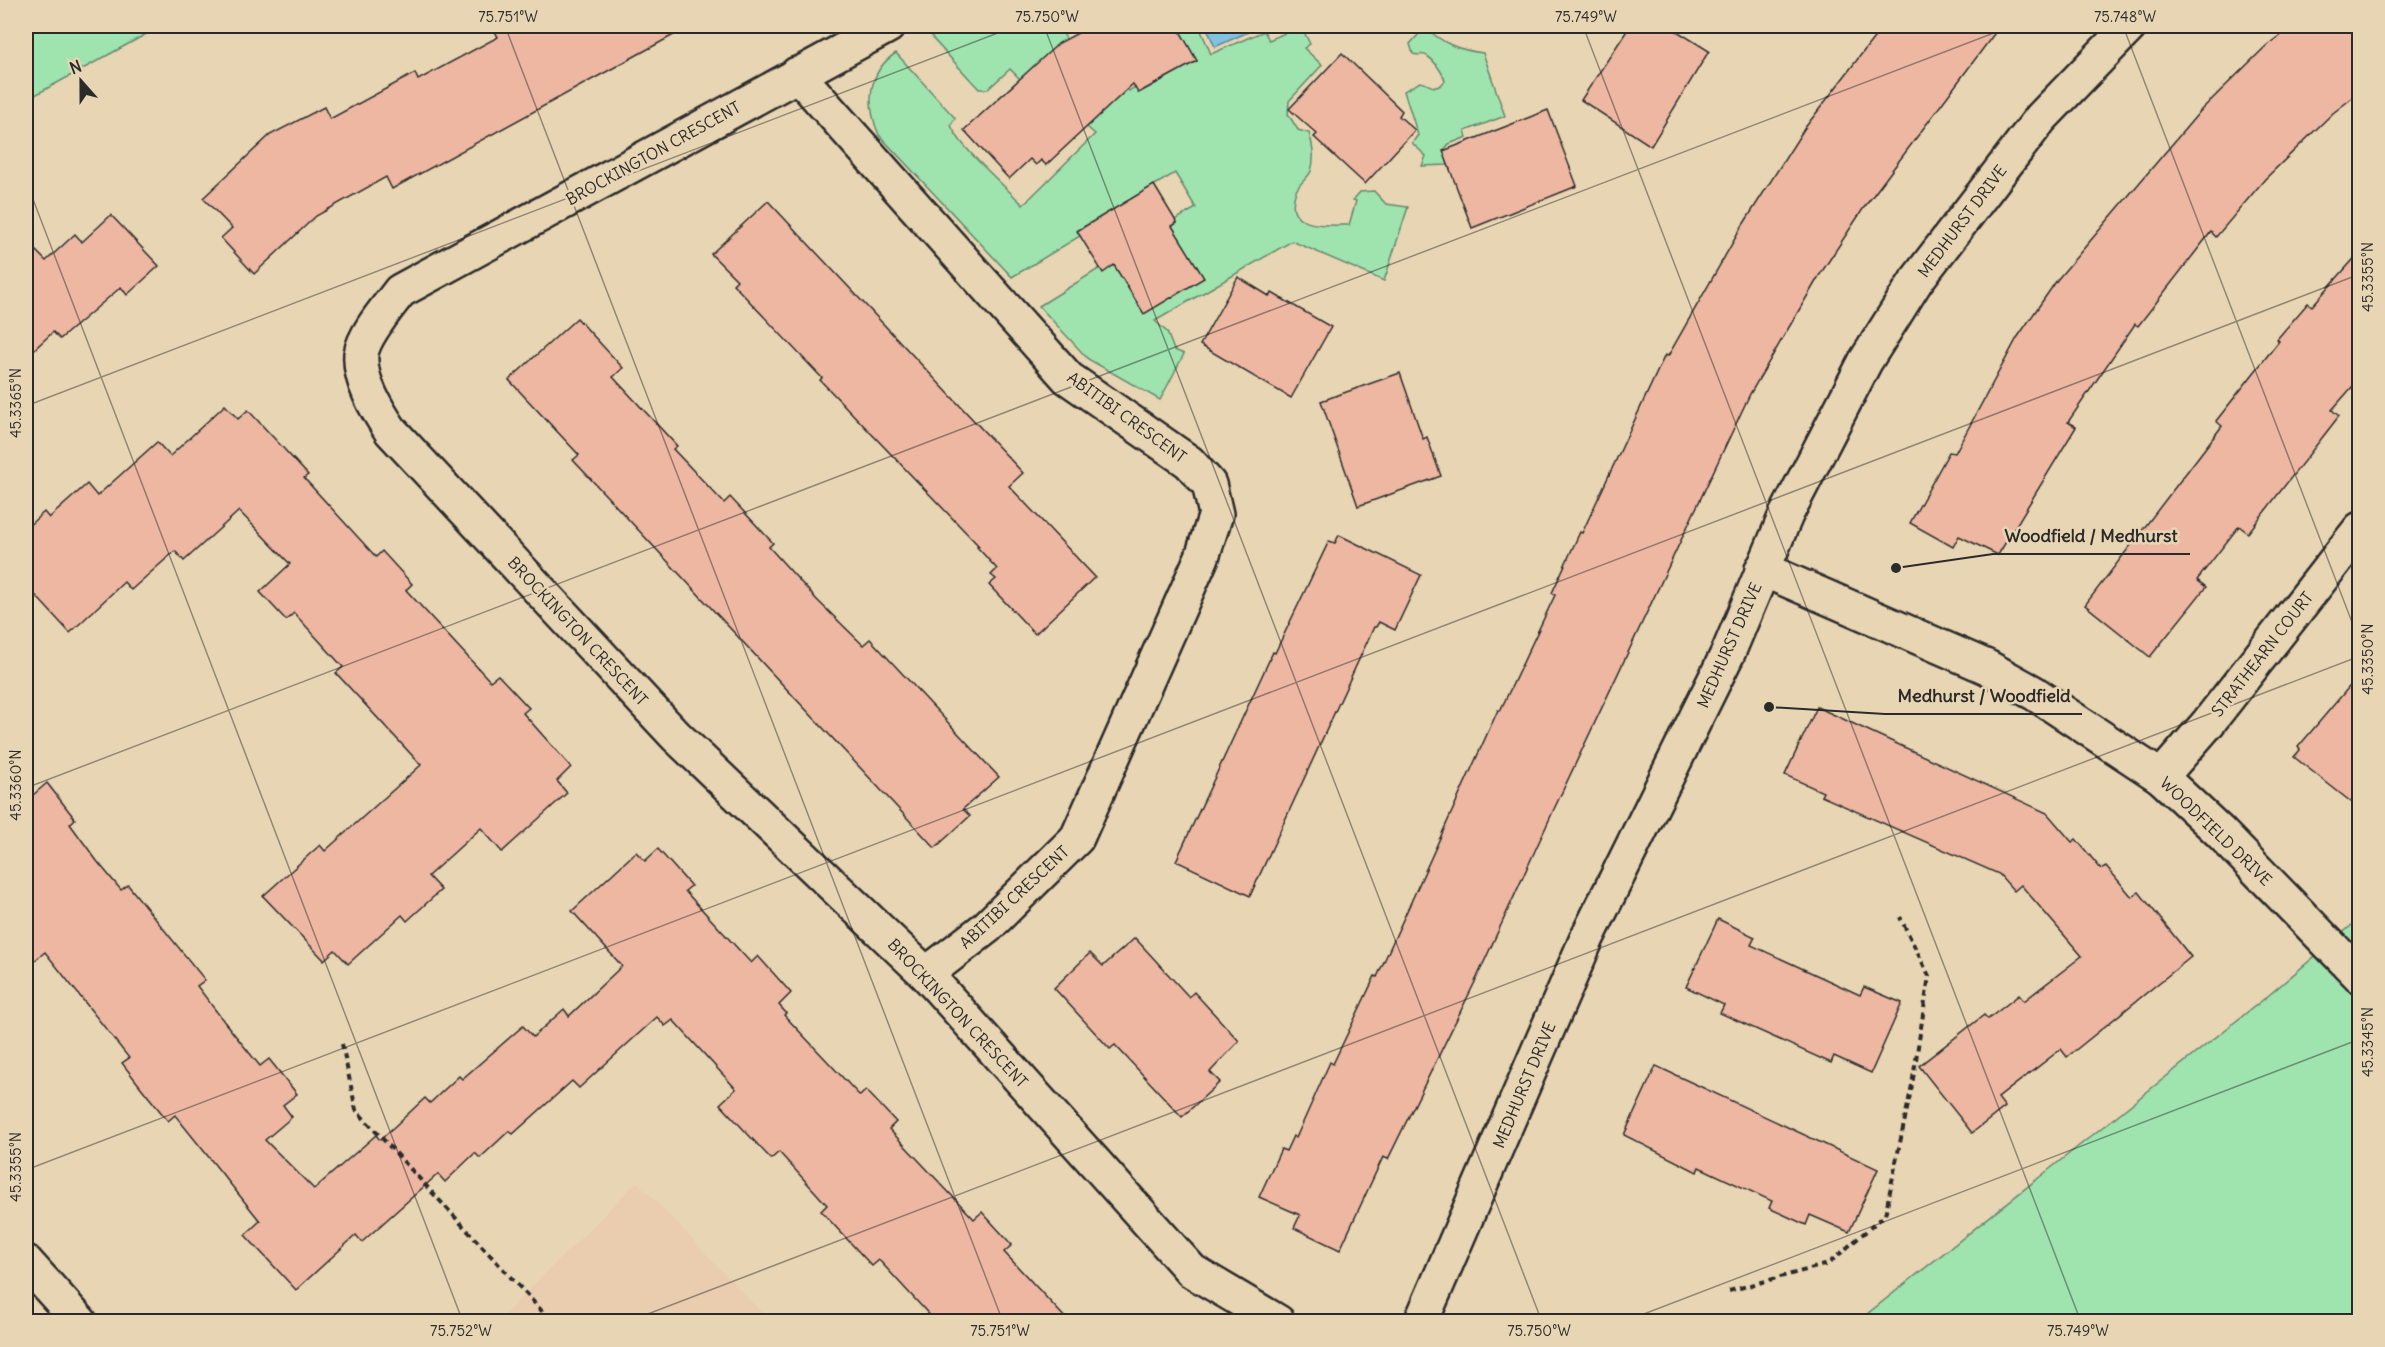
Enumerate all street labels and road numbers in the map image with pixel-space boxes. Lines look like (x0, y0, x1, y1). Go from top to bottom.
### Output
street label: BROCKINGTON CRESCENT (562, 97, 744, 209)
street label: MEDHURST DRIVE (1913, 161, 2011, 281)
street label: ABITIBI CRESCENT (1064, 367, 1190, 467)
street label: BROCKINGTON CRESCENT (504, 552, 652, 710)
street label: MEDHURST DRIVE (1692, 579, 1766, 711)
street label: STRATHEARN COURT (2207, 587, 2317, 721)
street label: WOODFIELD DRIVE (2156, 772, 2276, 890)
street label: ABITIBI CRESCENT (955, 841, 1073, 953)
street label: BROCKINGTON CRESCENT (884, 934, 1032, 1092)
street label: MEDHURST DRIVE (1488, 1019, 1560, 1151)

